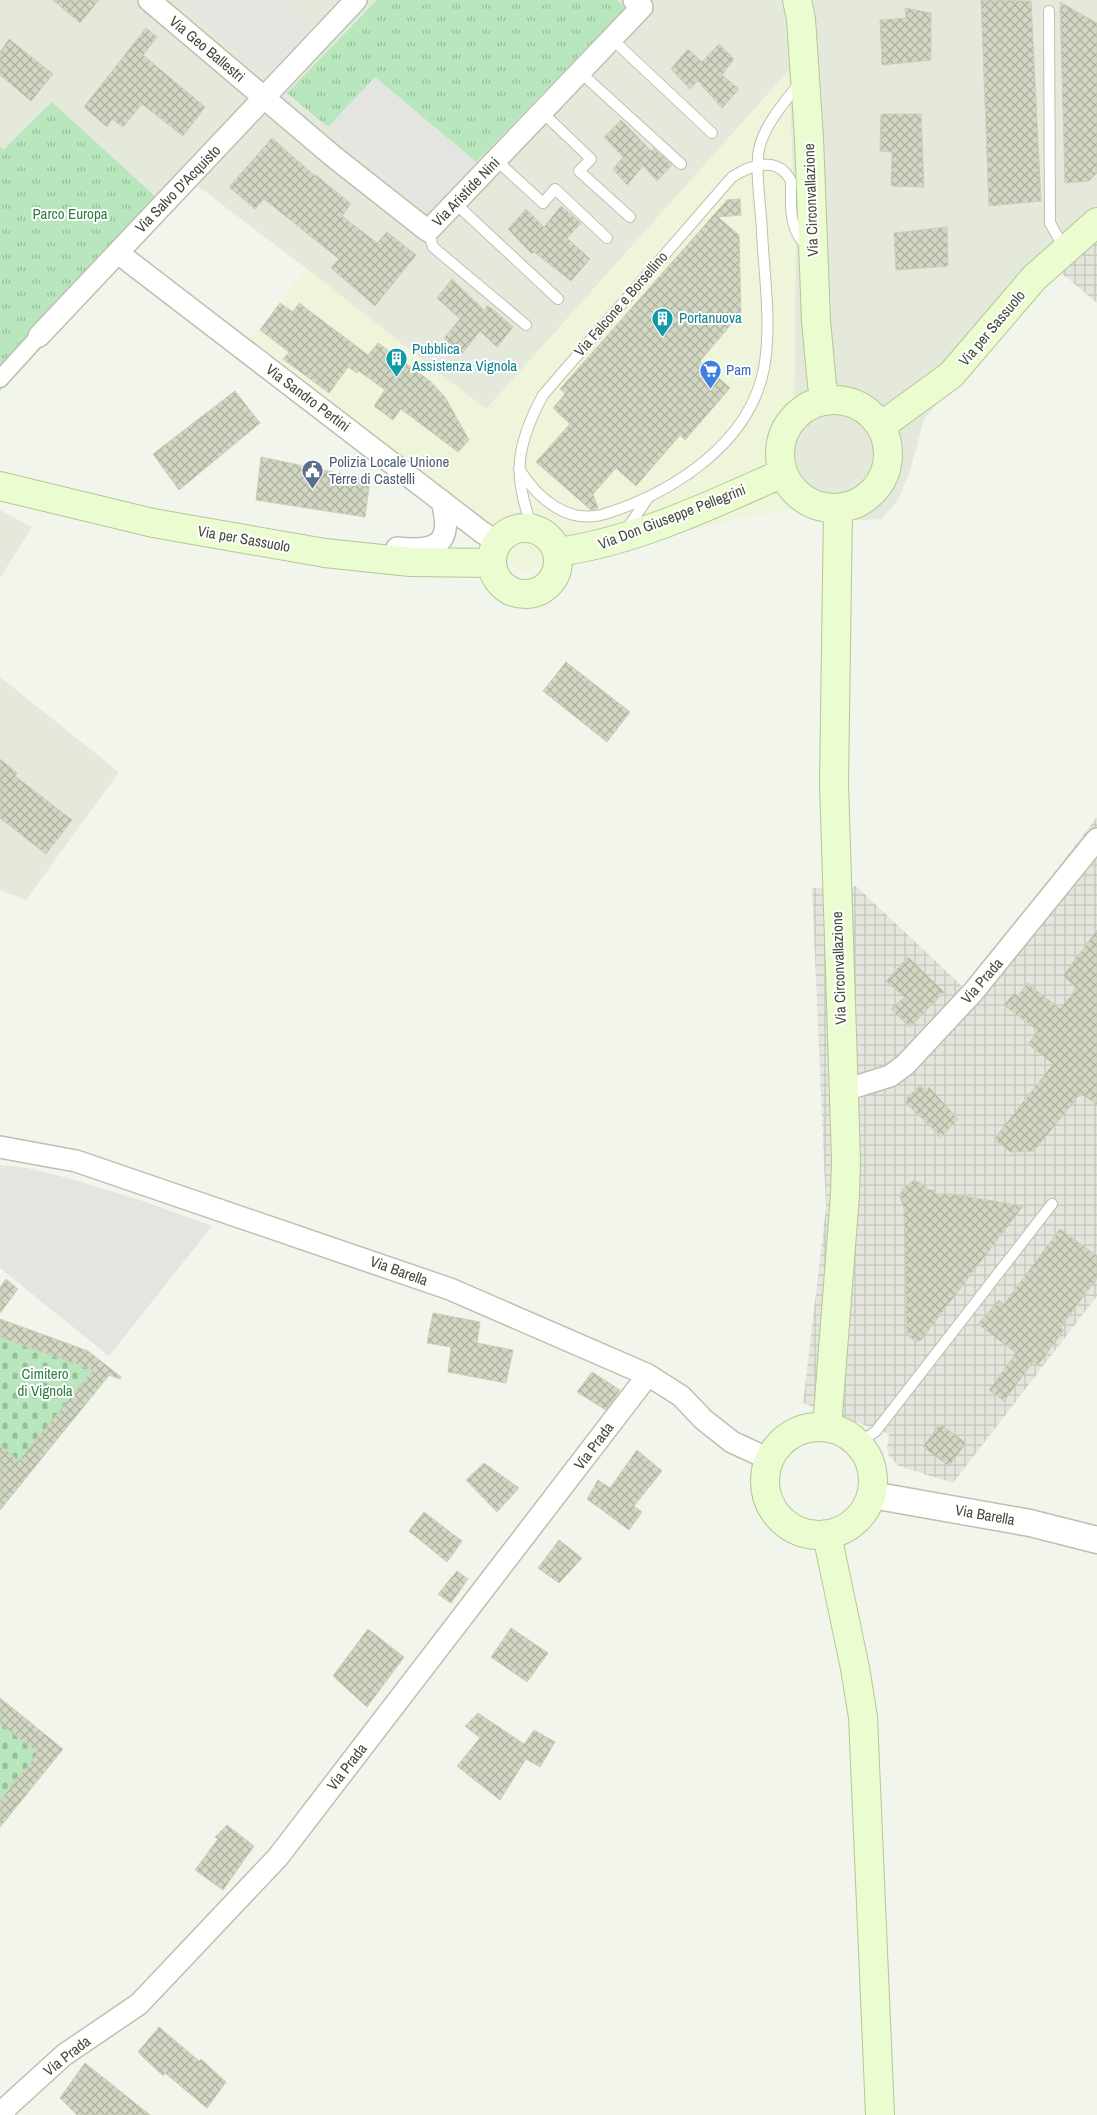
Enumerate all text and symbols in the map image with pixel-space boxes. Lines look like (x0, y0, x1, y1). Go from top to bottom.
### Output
street label: Via Geo Ballestri (165, 11, 250, 86)
street label: Via Salvo D'Acquisto (130, 140, 225, 237)
street label: Via Circonvallazione (798, 143, 823, 257)
street label: Via Aristide Nini (427, 152, 504, 231)
park label: Parco Europa (32, 203, 108, 224)
street label: Via Falcone e Borsellino (569, 246, 672, 361)
street label: Via per Sassuolo (954, 285, 1030, 370)
building icon: Portanuova (651, 306, 675, 337)
place label: Portanuova (679, 307, 742, 328)
place label: Pubblica Assistenza Vignola (411, 338, 517, 376)
building icon: Pubblica Assistenza Vignola (384, 346, 408, 377)
supermarket icon: Pam (698, 358, 722, 389)
street label: Via Sandro Pertini (262, 359, 355, 436)
place label: Pam (726, 359, 751, 380)
place label: Polizia Locale Unione Terre di Castelli (329, 451, 450, 489)
public building icon: Polizia Locale Unione Terre di Castelli (301, 459, 325, 490)
street label: Via Don Giuseppe Pellegrini (595, 479, 749, 554)
street label: Via per Sassuolo (196, 520, 292, 557)
street label: Via Circonvallazione (826, 911, 851, 1025)
street label: Via Prada (956, 953, 1008, 1008)
street label: Via Barella (367, 1250, 431, 1291)
park label: Cimitero di Vignola (17, 1363, 73, 1401)
street label: Via Prada (569, 1417, 618, 1474)
street label: Via Barella (954, 1499, 1017, 1530)
street label: Via Prada (322, 1739, 372, 1795)
street label: Via Prada (39, 2030, 95, 2081)

